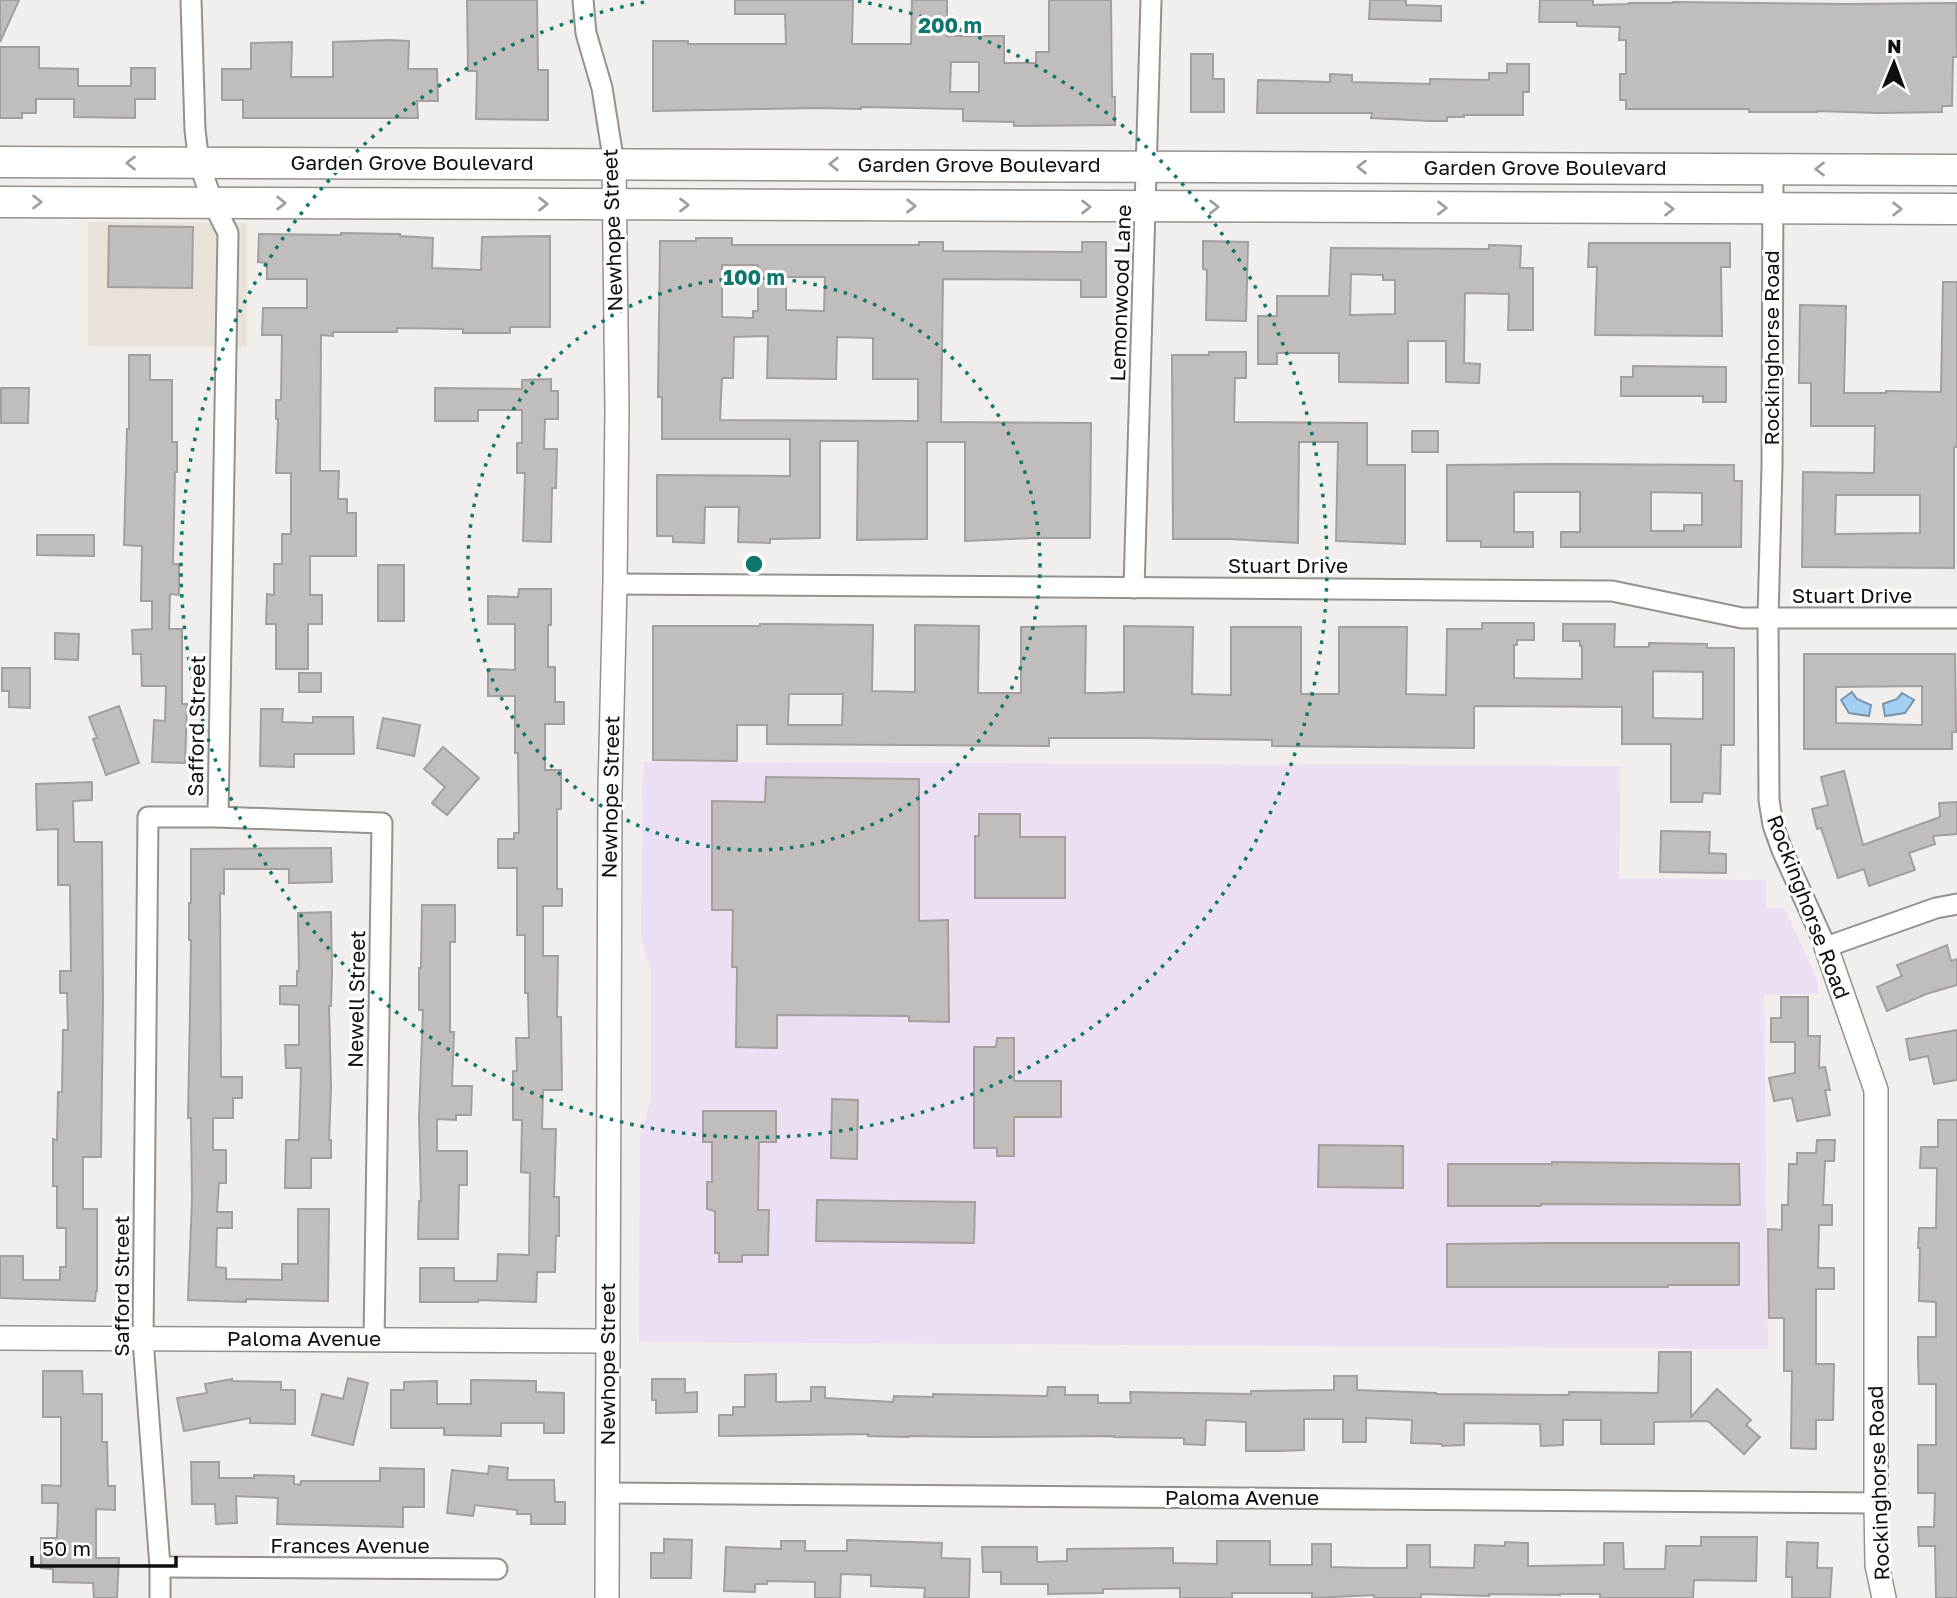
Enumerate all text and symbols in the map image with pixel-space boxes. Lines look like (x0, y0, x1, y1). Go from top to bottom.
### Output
text: 200 m (918, 12, 982, 38)
north arrow (1859, 28, 1929, 98)
text: N (1887, 34, 1902, 57)
street label: Newhope Street (596, 148, 628, 312)
street label: Garden Grove Boulevard (290, 149, 534, 175)
street label: Garden Grove Boulevard (857, 151, 1101, 177)
street label: Garden Grove Boulevard (1423, 154, 1667, 180)
one-way arrow (125, 155, 136, 171)
one-way arrow (828, 157, 839, 172)
one-way arrow (1356, 159, 1367, 175)
one-way arrow (1814, 161, 1824, 177)
one-way arrow (32, 194, 43, 210)
one-way arrow (276, 195, 287, 211)
one-way arrow (538, 196, 549, 212)
one-way arrow (679, 197, 689, 213)
one-way arrow (906, 198, 917, 214)
one-way arrow (1081, 199, 1091, 215)
one-way arrow (1209, 199, 1220, 215)
one-way arrow (1437, 200, 1447, 216)
one-way arrow (1664, 201, 1675, 217)
one-way arrow (1892, 201, 1902, 217)
street label: Lemonwood Lane (1104, 204, 1136, 382)
street label: Rockinghorse Road (1758, 250, 1784, 446)
text: 100 m (723, 264, 785, 290)
centre of rings (742, 552, 766, 576)
street label: Stuart Drive (1228, 552, 1348, 578)
street label: Stuart Drive (1792, 582, 1912, 608)
street label: Safford Street (182, 655, 210, 797)
street label: Newhope Street (596, 715, 624, 879)
street label: Rockinghorse Road (1762, 811, 1856, 1002)
street label: Newell Street (342, 930, 370, 1068)
street label: Safford Street (108, 1215, 134, 1357)
street label: Newhope Street (594, 1283, 620, 1445)
street label: Paloma Avenue (227, 1325, 381, 1351)
street label: Rockinghorse Road (1862, 1385, 1894, 1581)
street label: Paloma Avenue (1165, 1484, 1319, 1510)
scale bar (32, 1524, 175, 1568)
street label: Frances Avenue (270, 1532, 430, 1558)
text: 50 m (42, 1535, 91, 1561)

